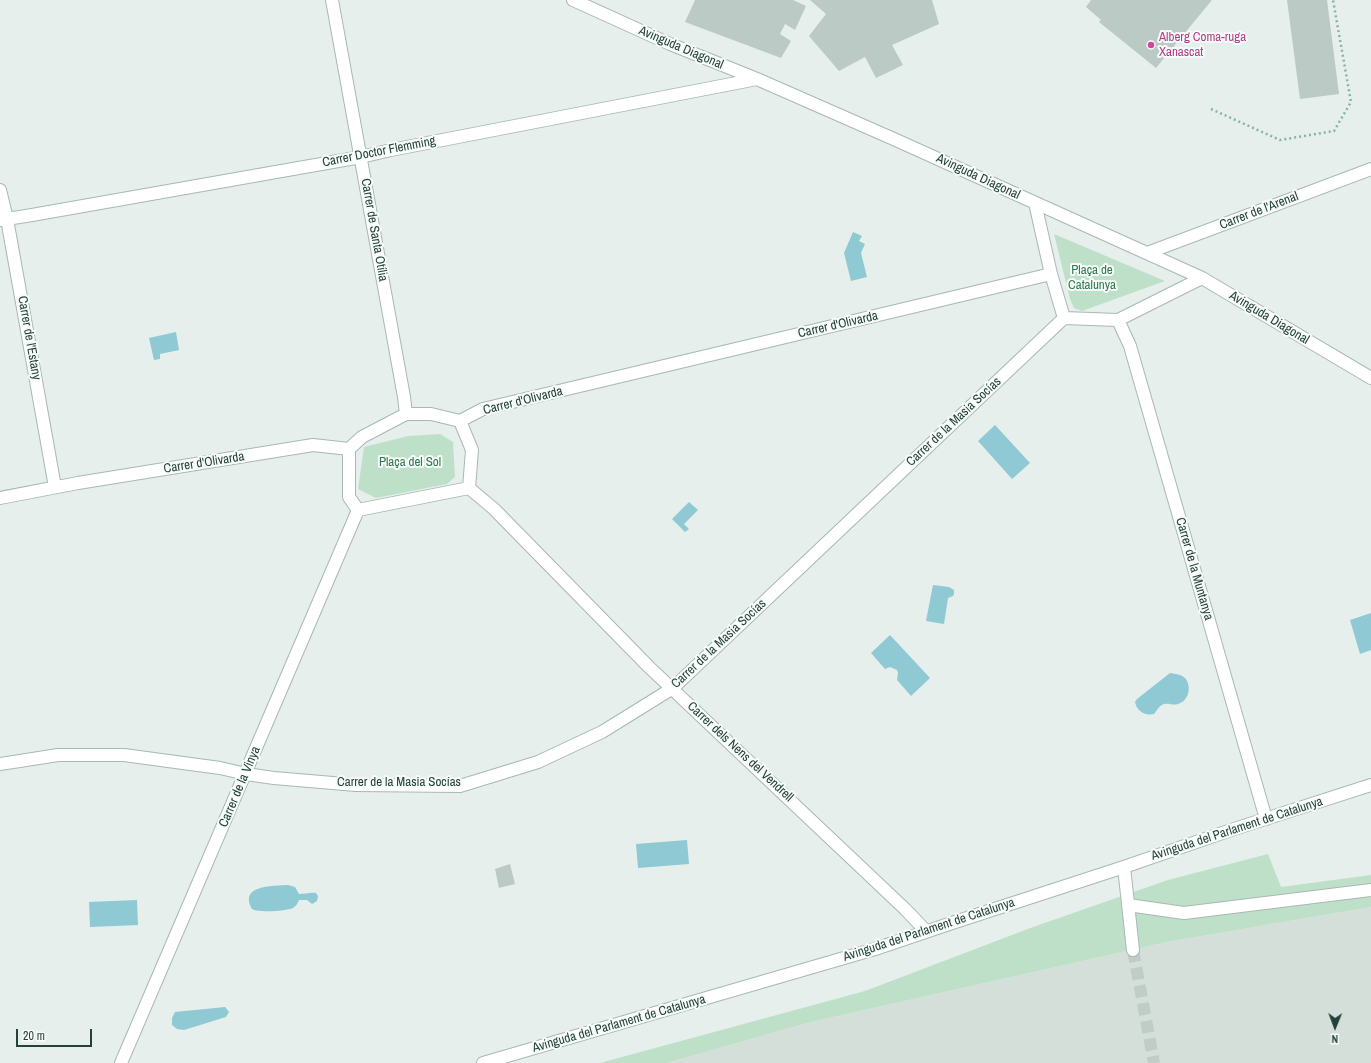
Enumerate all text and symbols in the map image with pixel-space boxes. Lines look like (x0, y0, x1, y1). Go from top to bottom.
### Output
street label: Avinguda Diagonal (636, 23, 726, 73)
place label: Alberg Coma-ruga Xanascat (1159, 30, 1246, 61)
marker: Alberg Coma-ruga Xanascat (1146, 40, 1156, 50)
street label: Carrer Doctor Flemming (321, 133, 437, 171)
street label: Avinguda Diagonal (934, 151, 1022, 203)
street label: Carrer de Santa Otília (357, 177, 391, 283)
street label: Carrer de l'Arenal (1217, 189, 1301, 233)
park label: Plaça de Catalunya (1068, 263, 1116, 294)
street label: Avinguda Diagonal (1226, 288, 1312, 348)
street label: Carrer de l'Estany (14, 295, 44, 381)
street label: Carrer d'Olivarda (797, 308, 879, 342)
street label: Carrer de la Masia Socías (903, 374, 1005, 470)
street label: Carrer d'Olivarda (482, 384, 564, 418)
street label: Carrer d'Olivarda (163, 449, 245, 477)
park label: Plaça del Sol (379, 455, 441, 471)
street label: Carrer de la Muntanya (1172, 516, 1216, 622)
street label: Carrer de la Masia Socías (668, 596, 770, 692)
street label: Carrer dels Nens del Vendrell (684, 699, 796, 805)
street label: Carrer de la Vinya (216, 744, 264, 830)
street label: Carrer de la Masia Socías (337, 775, 461, 791)
street label: Avinguda del Parlament de Catalunya (1149, 794, 1325, 864)
street label: Avinguda del Parlament de Catalunya (841, 895, 1017, 965)
street label: Avinguda del Parlament de Catalunya (531, 992, 707, 1056)
north arrow (1315, 1007, 1355, 1047)
scale bar (18, 1021, 94, 1047)
text: 20 m (23, 1028, 45, 1044)
text: N (1331, 1032, 1338, 1046)

